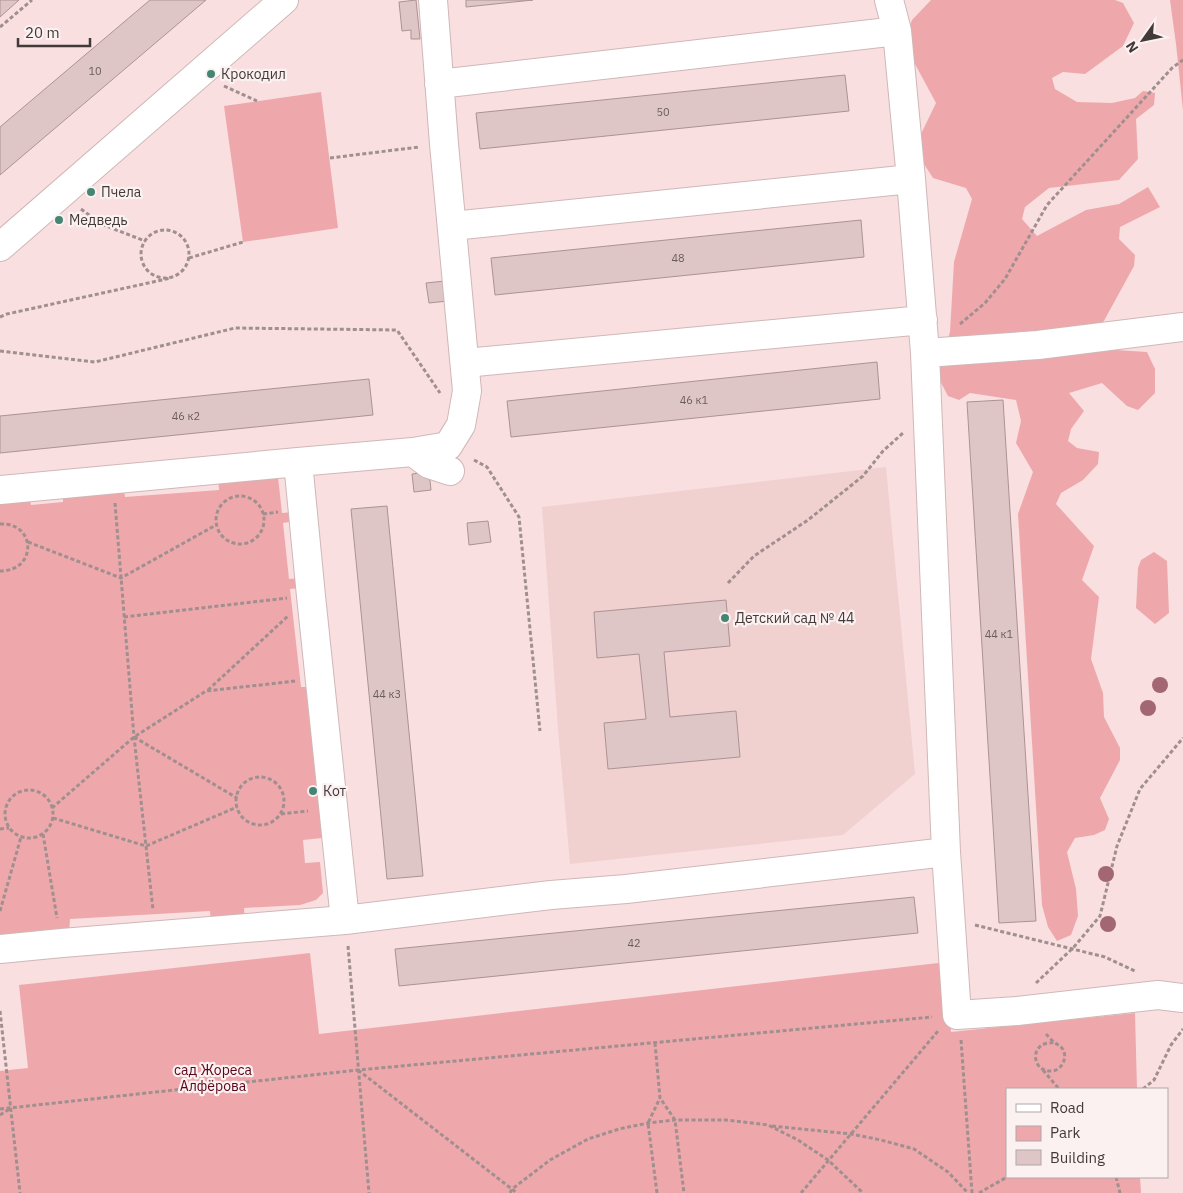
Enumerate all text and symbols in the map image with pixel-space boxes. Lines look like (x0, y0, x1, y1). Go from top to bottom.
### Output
scale bar (18, 15, 90, 47)
north arrow (1118, 15, 1168, 65)
text: 20 m (25, 23, 60, 42)
text: N (1122, 38, 1142, 56)
house number: 10 (88, 64, 102, 78)
place label: Крокодил (221, 65, 286, 83)
marker: Крокодил (205, 68, 217, 80)
house number: 50 (656, 105, 670, 119)
place label: Пчела (101, 183, 142, 201)
marker: Пчела (85, 186, 97, 198)
place label: Медведь (69, 211, 128, 229)
marker: Медведь (53, 214, 65, 226)
house number: 48 (671, 251, 685, 265)
house number: 46 к1 (680, 393, 709, 407)
house number: 46 к2 (172, 409, 200, 423)
place label: Детский сад № 44 (735, 609, 855, 627)
marker: Детский сад № 44 (719, 612, 731, 624)
house number: 44 к1 (985, 627, 1014, 641)
house number: 44 к3 (373, 687, 401, 701)
place label: Кот (323, 782, 347, 800)
marker: Кот (307, 785, 319, 797)
house number: 42 (627, 936, 641, 950)
park label: сад Жореса Алфёрова (174, 1061, 253, 1095)
legend (1006, 1088, 1168, 1178)
text: Road (1050, 1098, 1085, 1117)
text: Park (1050, 1123, 1080, 1142)
text: Building (1050, 1148, 1105, 1167)

